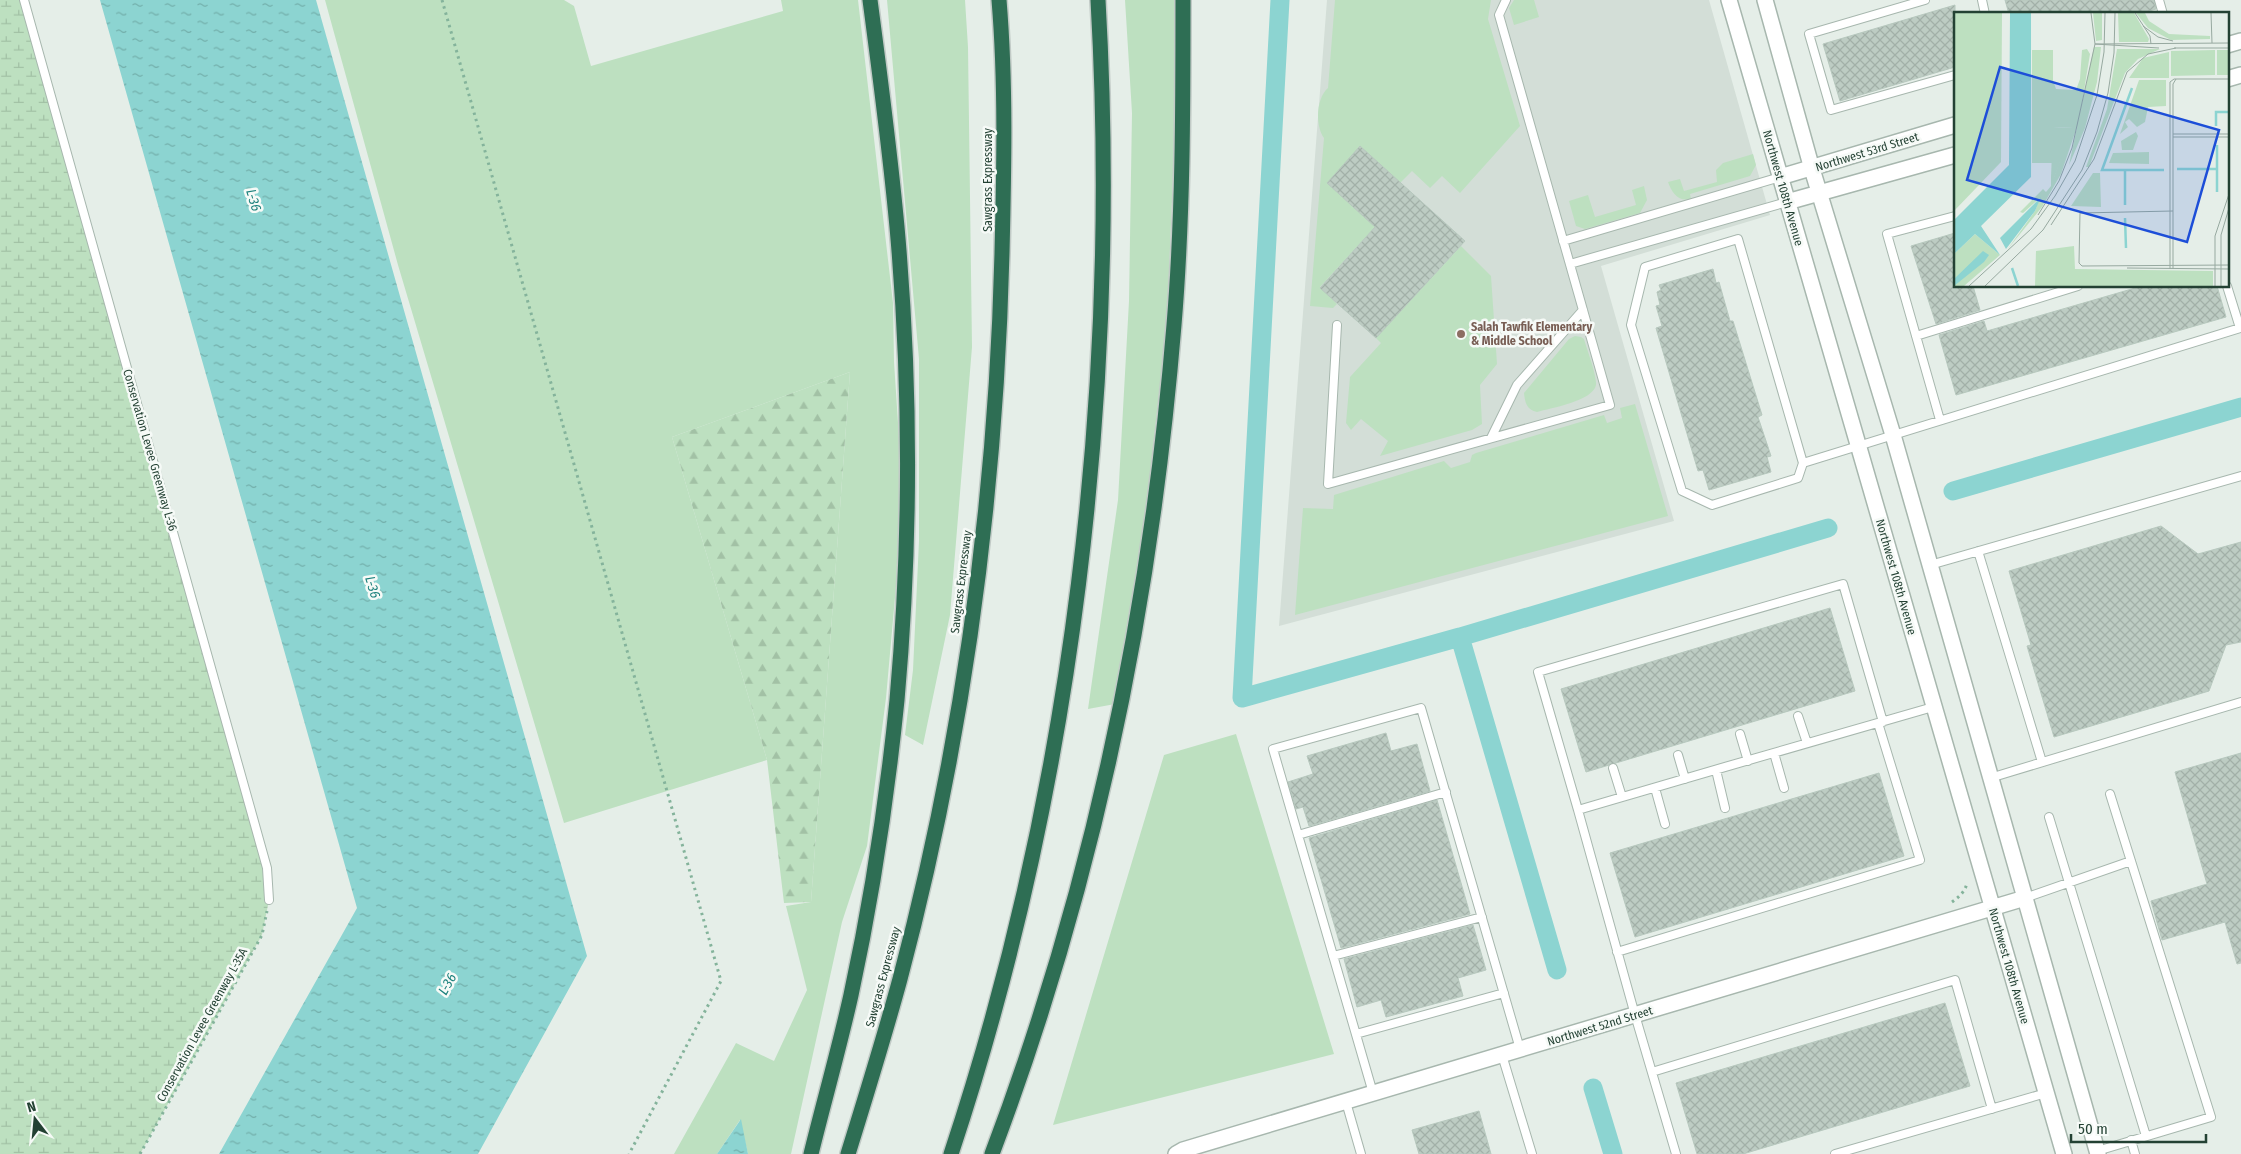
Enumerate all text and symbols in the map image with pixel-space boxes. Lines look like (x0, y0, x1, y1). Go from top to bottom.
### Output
inset map (1954, 12, 2228, 288)
street label: Sawgrass Expressway (981, 128, 995, 232)
street label: Northwest 108th Avenue (1760, 129, 1806, 248)
street label: Northwest 53rd Street (1814, 130, 1920, 174)
water label: L-36 (242, 187, 265, 213)
place label: Salah Tawfik Elementary & Middle School (1471, 320, 1593, 348)
marker: Salah Tawfik Elementary & Middle School (1455, 328, 1467, 340)
street label: Conservation Levee Greenway L-36 (120, 367, 180, 533)
street label: Northwest 108th Avenue (1873, 518, 1919, 637)
street label: Sawgrass Expressway (948, 529, 974, 634)
water label: L-36 (361, 574, 384, 600)
street label: Northwest 108th Avenue (1986, 907, 2032, 1026)
street label: Sawgrass Expressway (863, 924, 903, 1029)
street label: Conservation Levee Greenway L-35A (154, 945, 251, 1104)
water label: L-36 (435, 970, 460, 998)
street label: Northwest 52nd Street (1546, 1003, 1654, 1049)
north arrow (10, 1094, 60, 1144)
text: N (25, 1098, 38, 1116)
scale bar (2071, 1112, 2206, 1144)
text: 50 m (2078, 1120, 2108, 1138)

